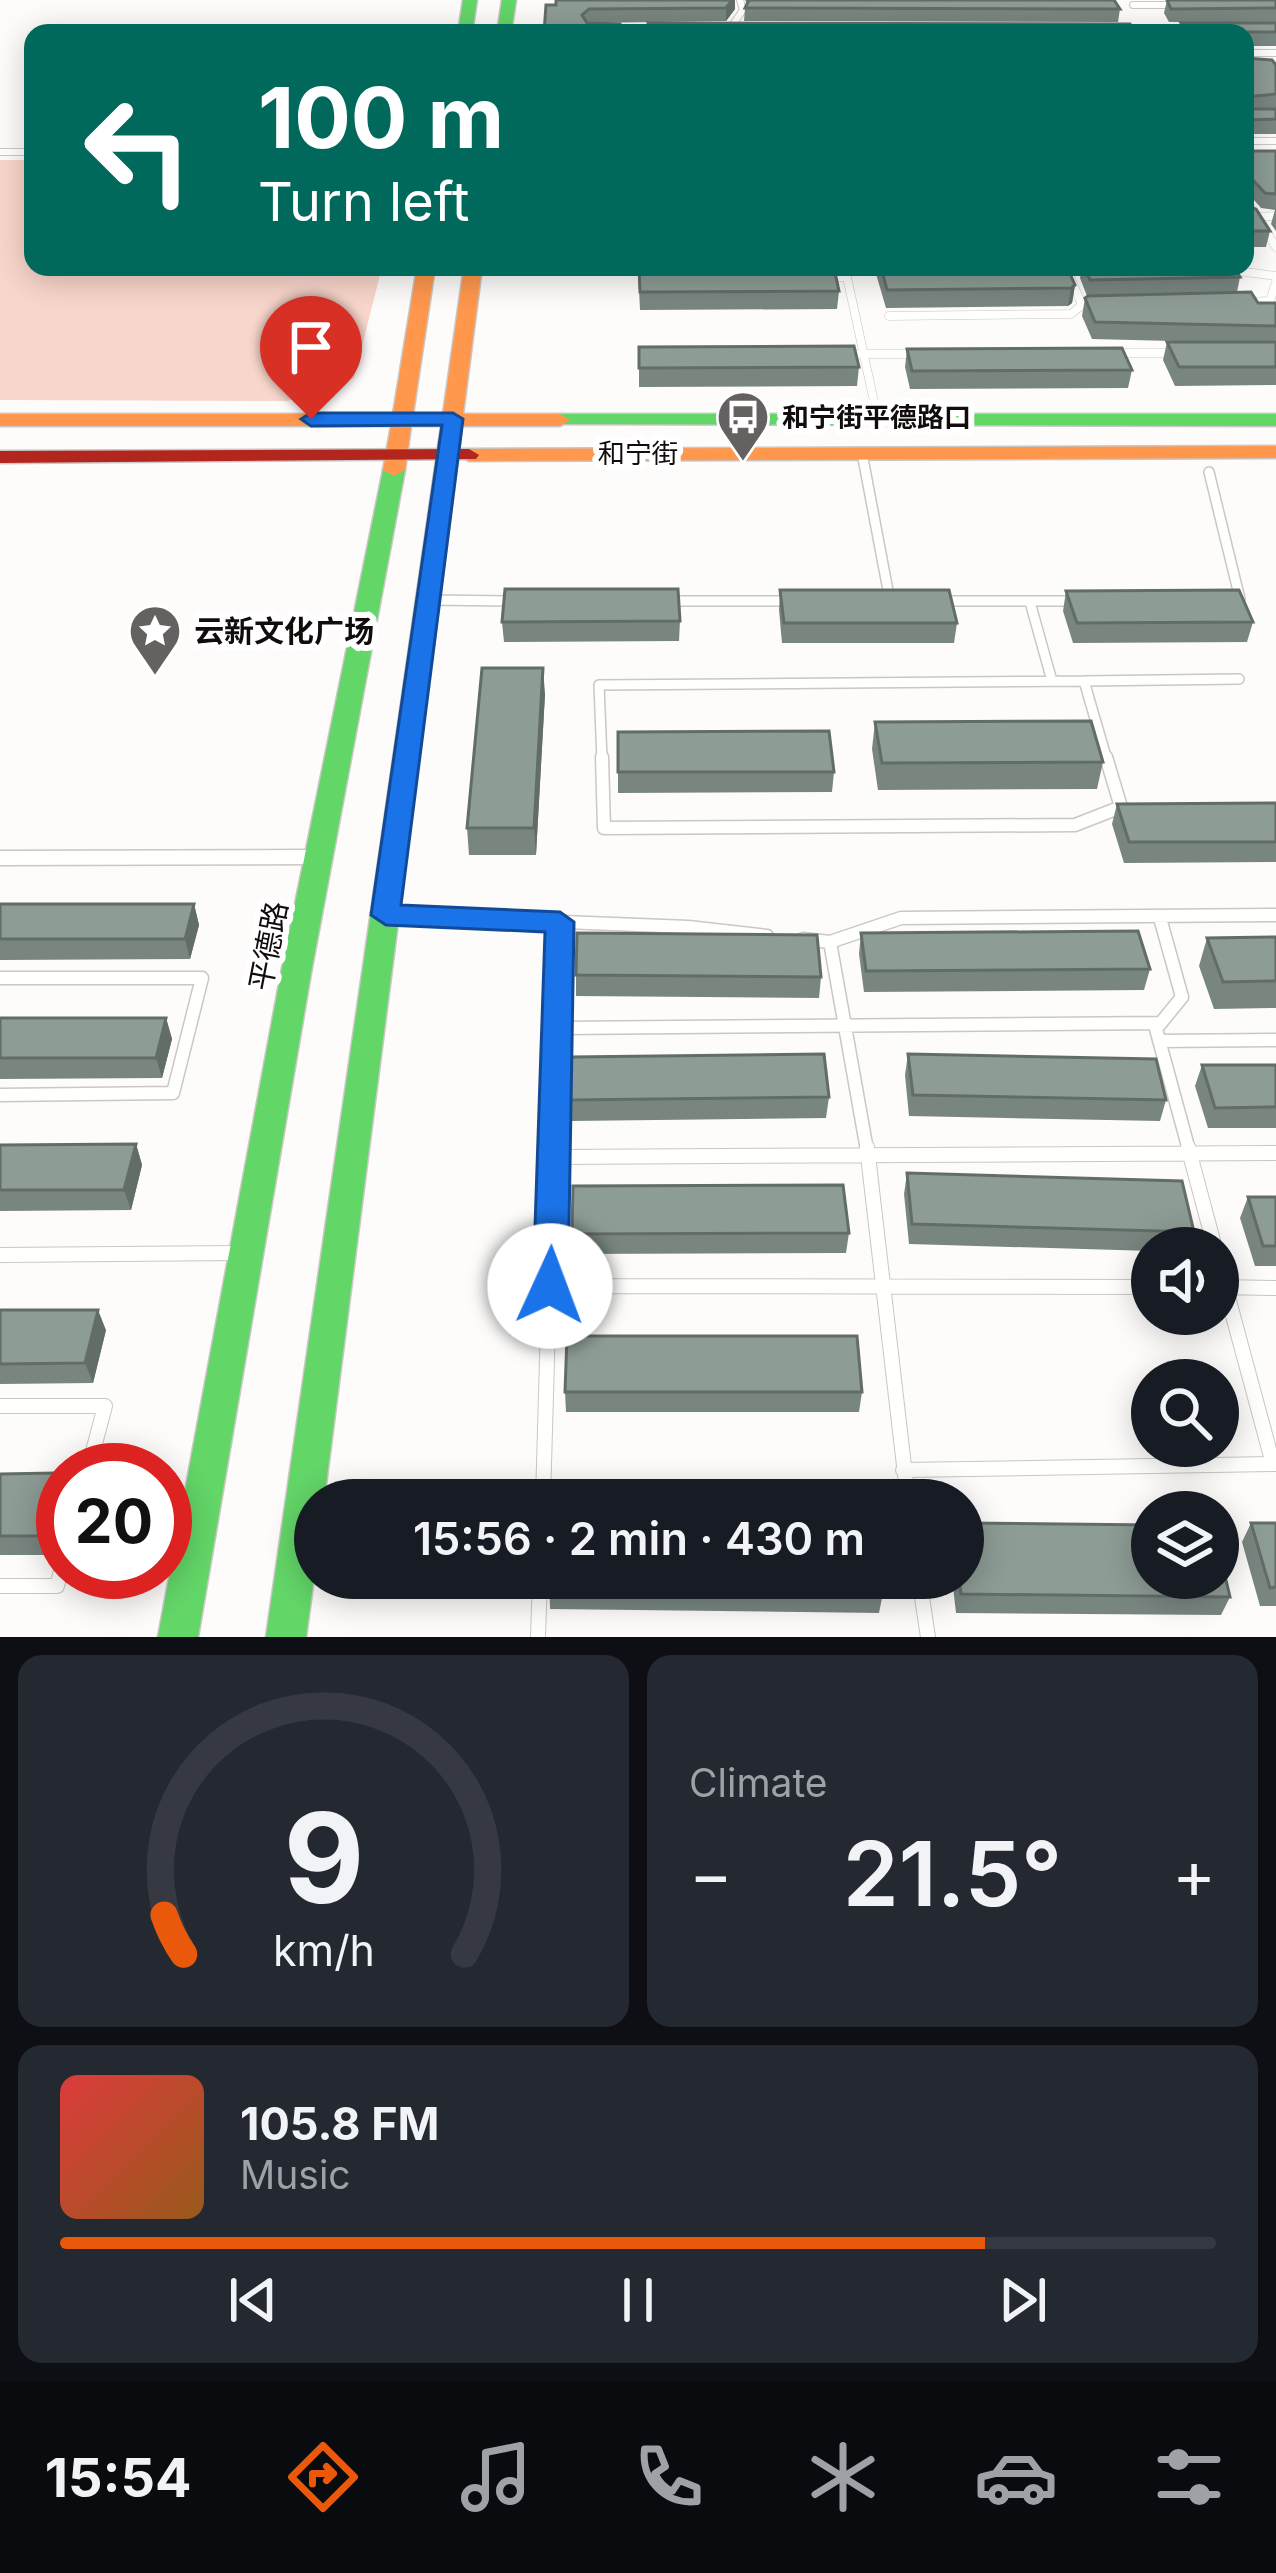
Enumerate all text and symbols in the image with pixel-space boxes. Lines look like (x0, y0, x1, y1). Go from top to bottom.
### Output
text: 100 m (258, 67, 504, 168)
icon: left (60, 72, 216, 228)
text: Turn left (258, 169, 469, 234)
pin (260, 296, 362, 419)
icon: arrive (278, 314, 344, 380)
bus stop icon: 和宁街平德路口 (715, 389, 771, 463)
place label: 和宁街平德路口 (782, 401, 971, 434)
street label: 和宁街 (598, 437, 679, 470)
place icon: 云新文化广场 (127, 603, 183, 677)
place label: 云新文化广场 (194, 613, 374, 649)
street label: 平德路 (242, 898, 294, 994)
position arrow (487, 1223, 613, 1349)
map controls (1131, 1227, 1239, 1599)
button: sound (1131, 1227, 1239, 1335)
button: search (1131, 1359, 1239, 1467)
speed limit sign: 20 (36, 1443, 192, 1599)
button: layers (1131, 1491, 1239, 1599)
text: 15:56 · 2 min · 430 m (413, 1511, 865, 1566)
text: Climate (689, 1759, 828, 1806)
text: 9 (283, 1782, 364, 1933)
text: 21.5° (843, 1819, 1062, 1928)
text: − (689, 1834, 733, 1914)
text: + (1172, 1834, 1216, 1914)
text: km/h (273, 1924, 374, 1976)
text: 105.8 FM (240, 2096, 440, 2151)
text: Music (240, 2151, 351, 2198)
icon: previous (220, 2267, 286, 2333)
icon: pause (605, 2267, 671, 2333)
icon: next (990, 2267, 1056, 2333)
icon: directions (281, 2435, 365, 2519)
icon: music (454, 2435, 538, 2519)
icon: phone (627, 2435, 711, 2519)
icon: climate (801, 2435, 885, 2519)
icon: car (974, 2435, 1058, 2519)
icon: filters (1147, 2435, 1231, 2519)
text: 15:54 (45, 2445, 192, 2510)

